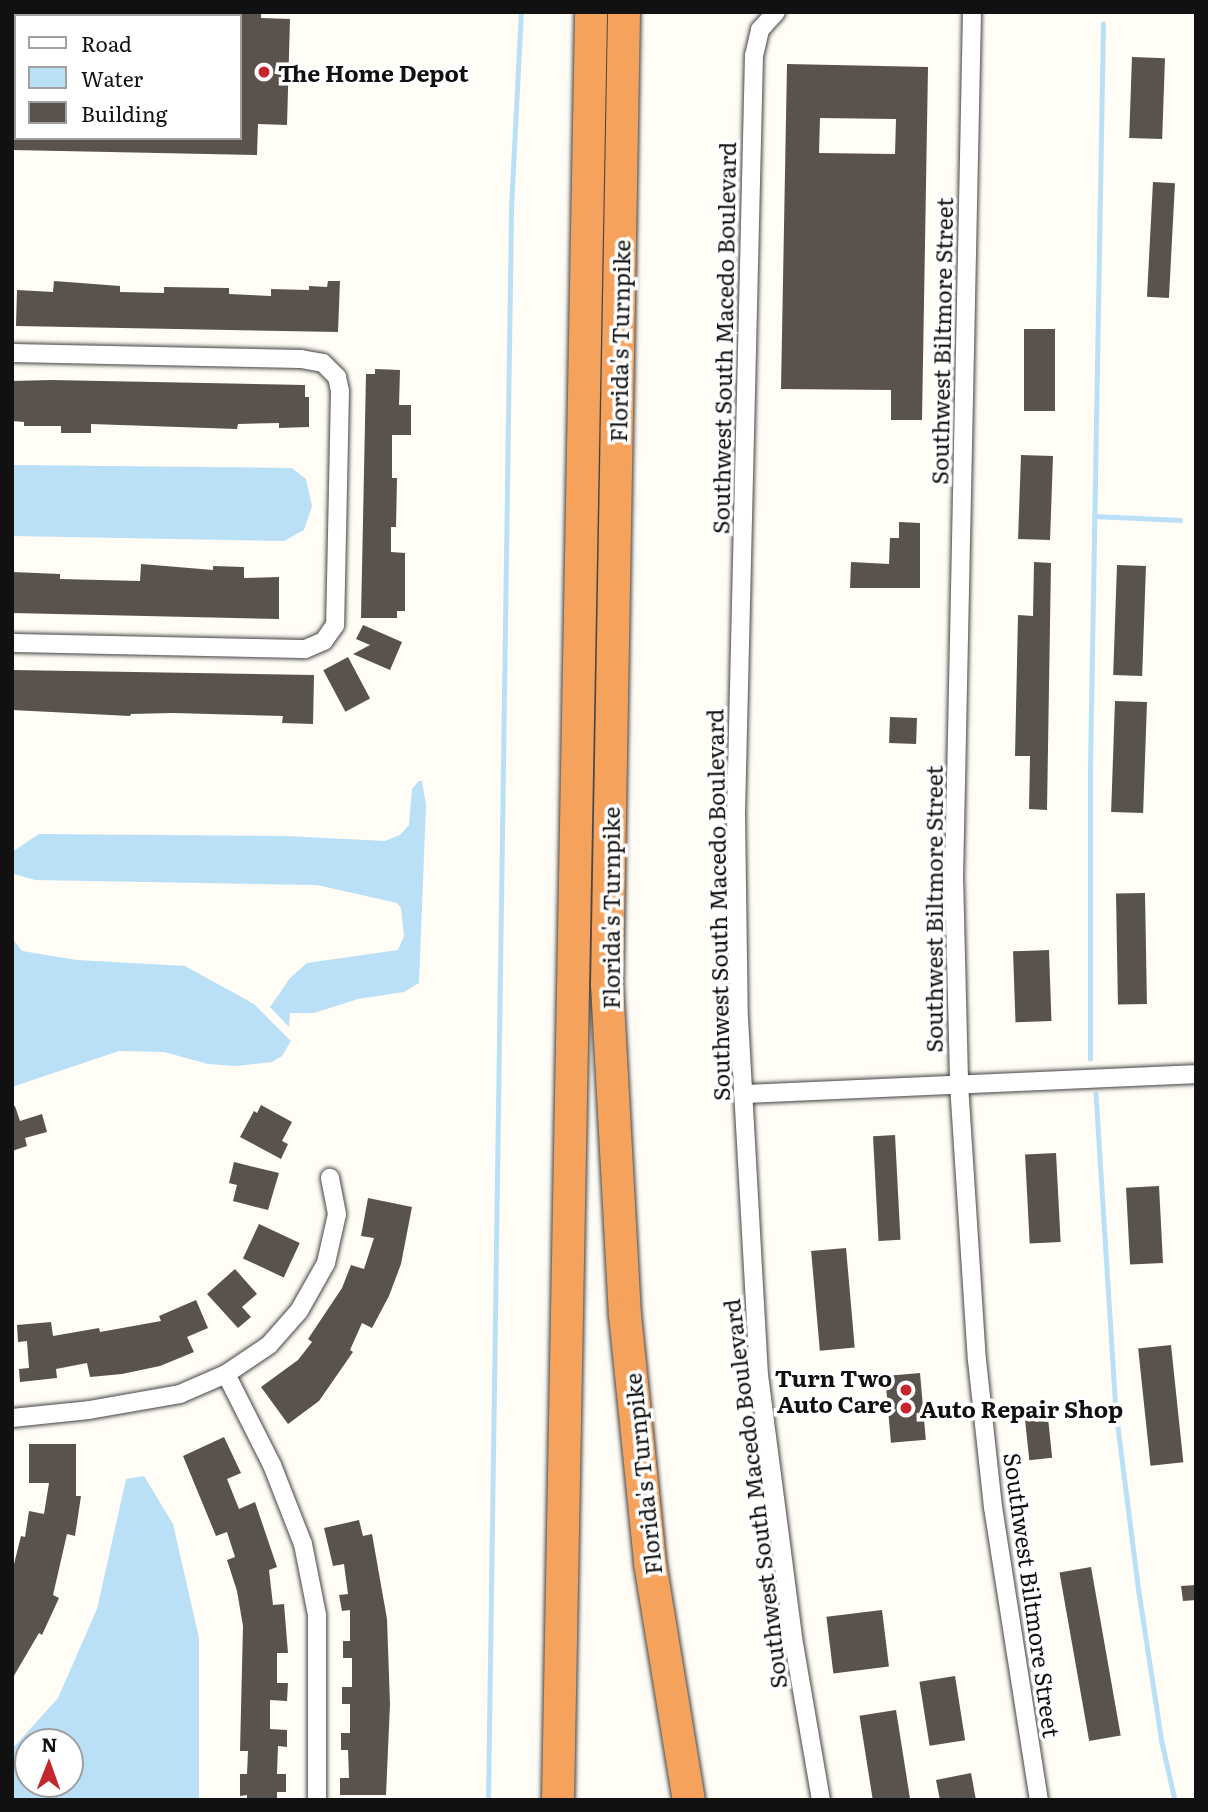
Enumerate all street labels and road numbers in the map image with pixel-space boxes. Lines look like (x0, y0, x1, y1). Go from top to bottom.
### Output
street label: Southwest South Macedo Boulevard (706, 142, 740, 534)
street label: Southwest Biltmore Street (925, 197, 957, 485)
street label: Florida's Turnpike (603, 239, 635, 443)
street label: Southwest South Macedo Boulevard (700, 709, 734, 1101)
street label: Southwest Biltmore Street (919, 765, 947, 1053)
street label: Florida's Turnpike (596, 807, 624, 1009)
street label: Southwest South Macedo Boulevard (716, 1298, 792, 1690)
street label: Florida's Turnpike (618, 1372, 666, 1576)
street label: Southwest Biltmore Street (999, 1451, 1067, 1739)

